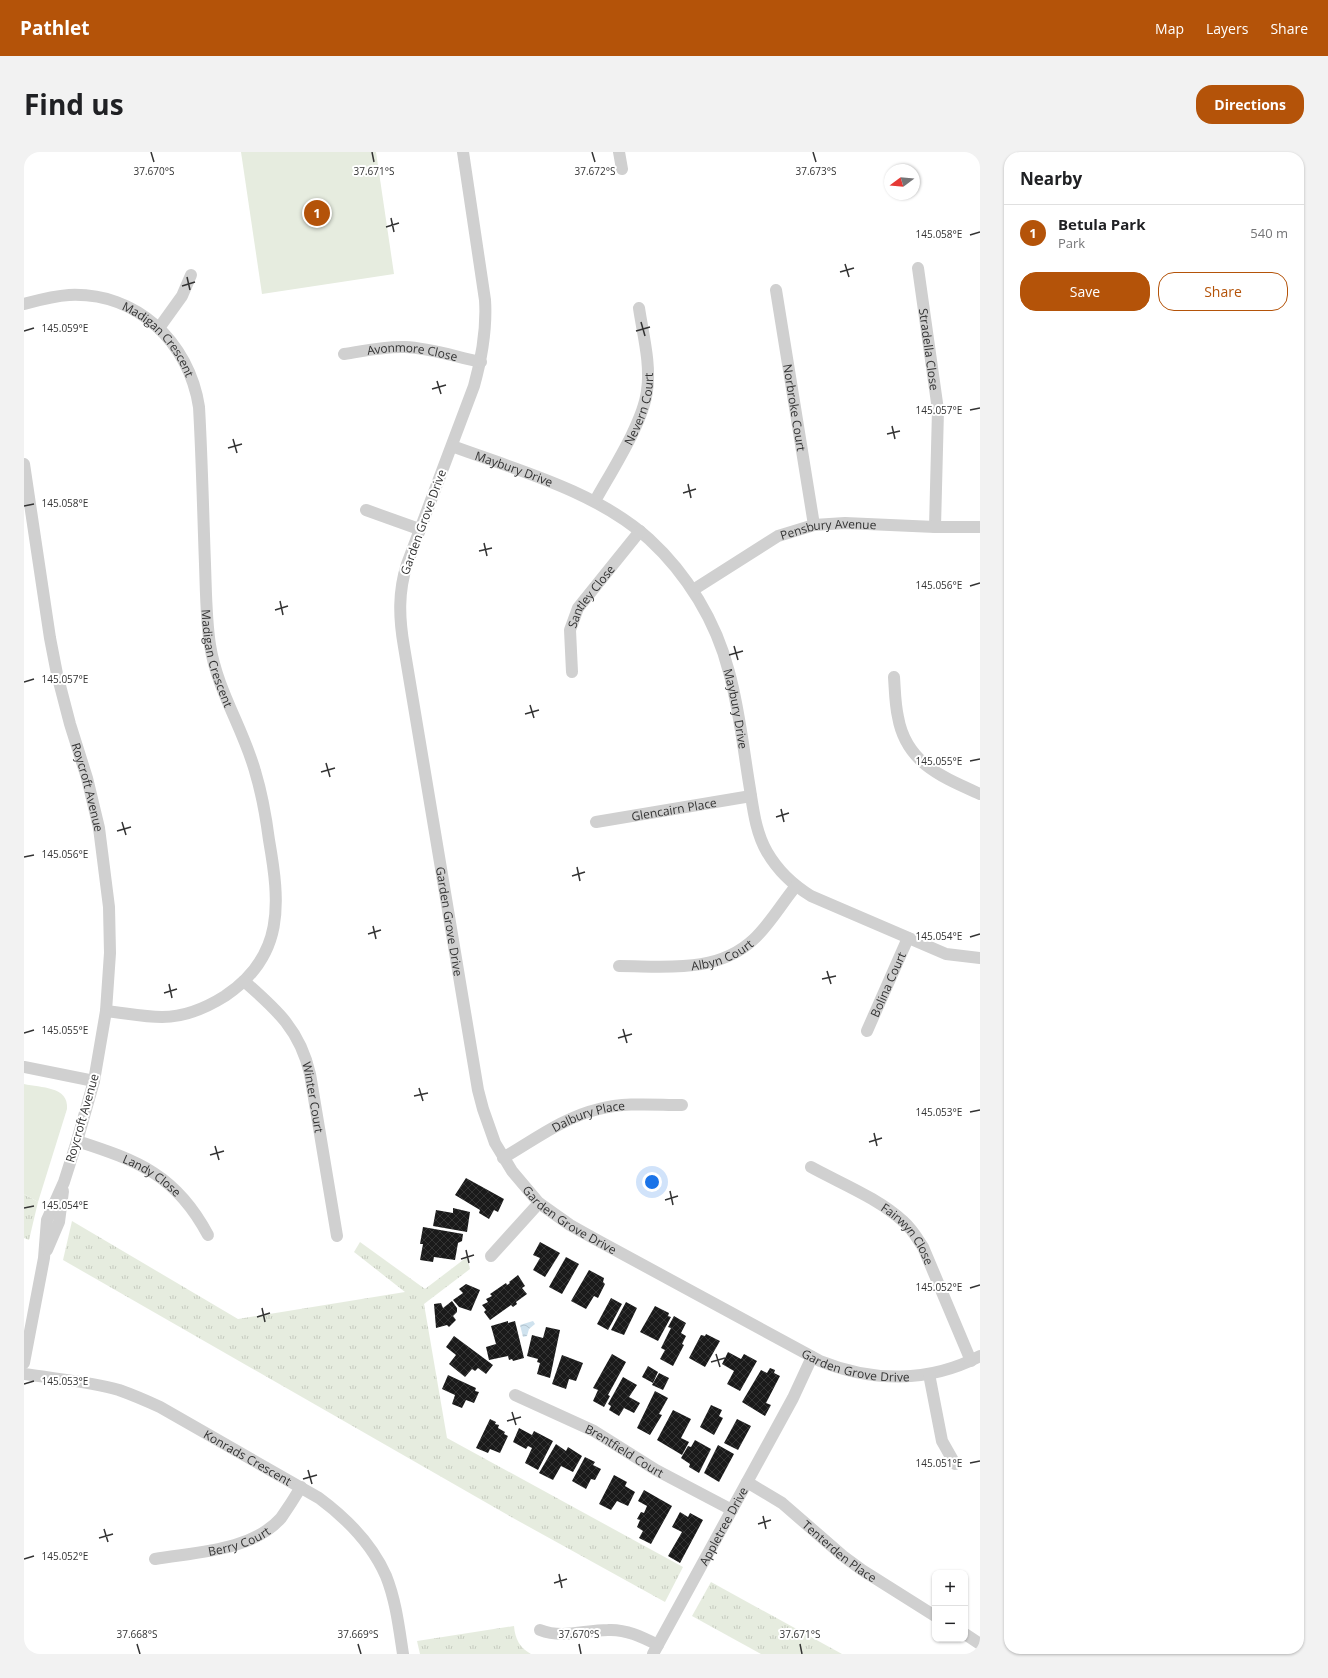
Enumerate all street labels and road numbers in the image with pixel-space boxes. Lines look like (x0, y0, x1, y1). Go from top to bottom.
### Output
street label: Madigan Crescent (120, 297, 199, 379)
street label: Stradella Close (915, 307, 944, 392)
street label: Avonmore Close (366, 338, 460, 365)
street label: Norbroke Court (780, 363, 810, 452)
street label: Nevern Court (620, 373, 657, 448)
street label: Maybury Drive (473, 446, 556, 490)
street label: Garden Grove Drive (396, 467, 450, 577)
street label: Pensbury Avenue (778, 514, 877, 543)
street label: Santley Close (563, 561, 618, 630)
street label: Madigan Crescent (198, 609, 237, 710)
street label: Maybury Drive (720, 666, 752, 750)
street label: Roycroft Avenue (68, 740, 108, 833)
street label: Glencairn Place (630, 793, 718, 824)
street label: Garden Grove Drive (432, 865, 467, 978)
street label: Albyn Court (690, 935, 757, 974)
street label: Bolina Court (866, 949, 909, 1020)
street label: Winter Court (299, 1060, 328, 1134)
street label: Roycroft Avenue (61, 1071, 103, 1164)
street label: Dalbury Place (548, 1096, 626, 1136)
street label: Landy Close (120, 1150, 185, 1200)
street label: Garden Grove Drive (519, 1182, 620, 1258)
street label: Fairwyn Close (878, 1199, 938, 1268)
street label: Garden Grove Drive (799, 1344, 910, 1385)
street label: Brentfield Court (583, 1420, 667, 1481)
street label: Konrads Crescent (201, 1425, 295, 1489)
street label: Appletree Drive (695, 1483, 752, 1568)
street label: Tenterden Place (799, 1516, 880, 1586)
street label: Berry Court (206, 1522, 273, 1560)

